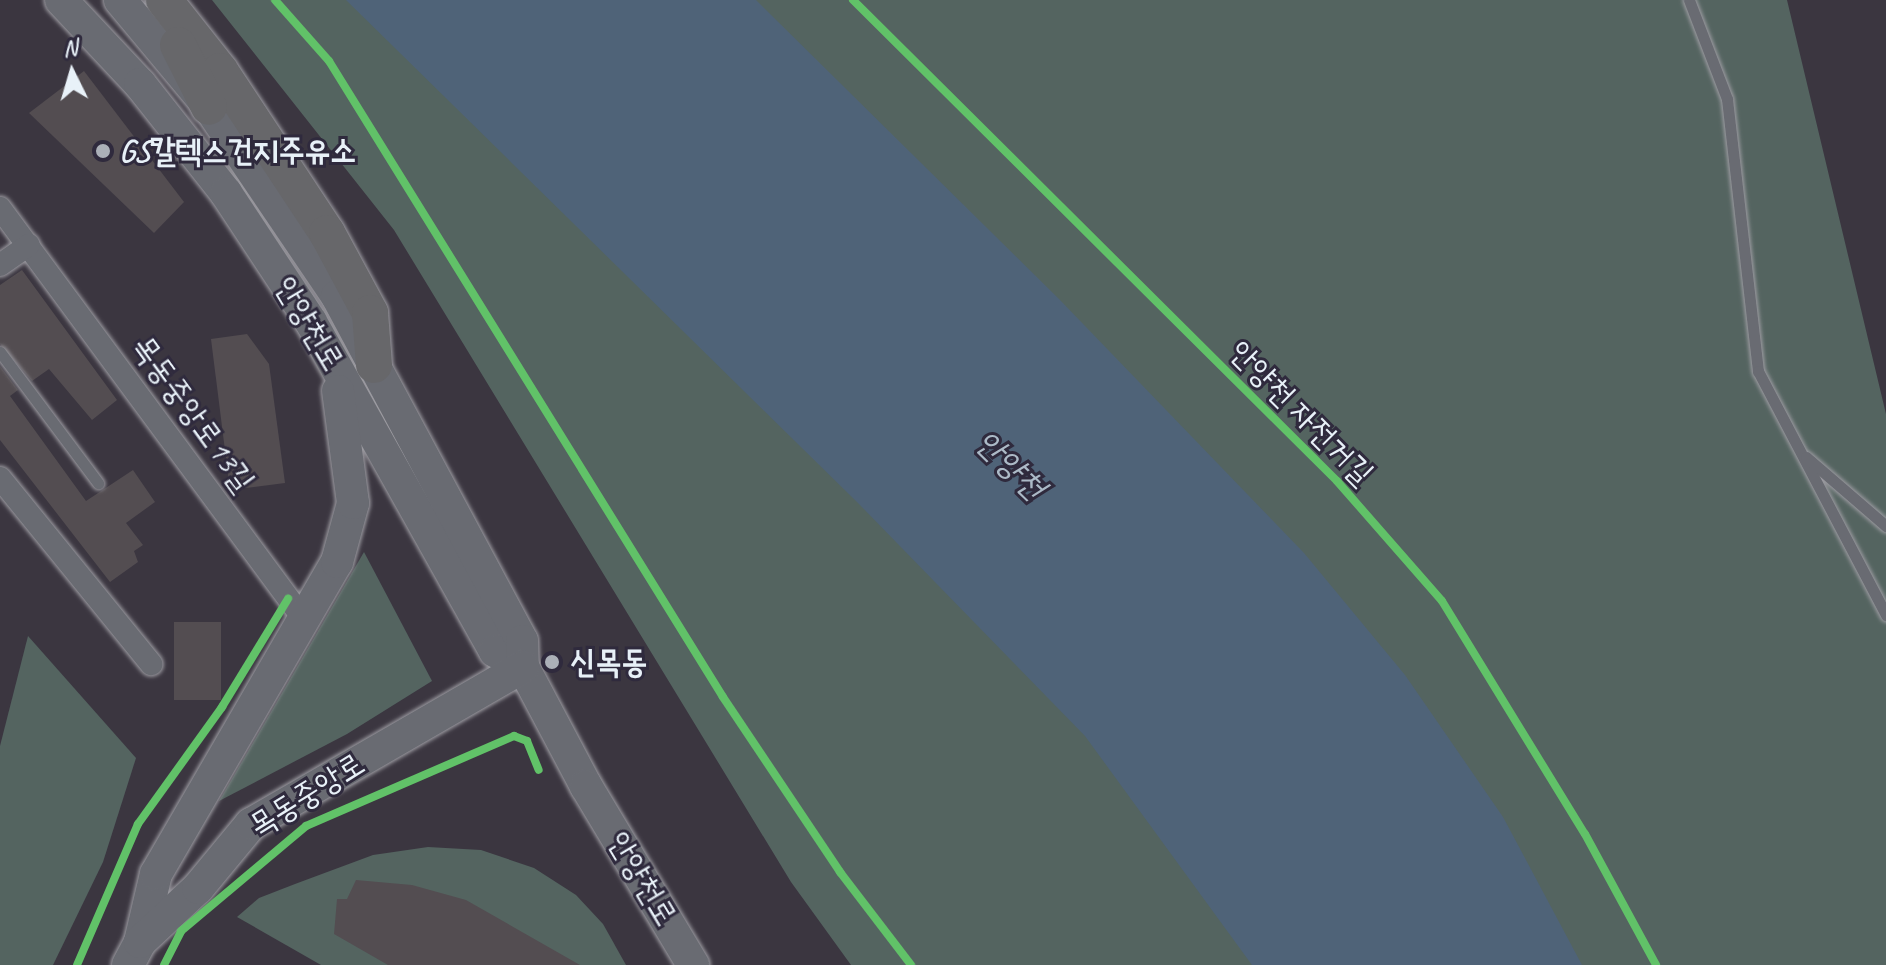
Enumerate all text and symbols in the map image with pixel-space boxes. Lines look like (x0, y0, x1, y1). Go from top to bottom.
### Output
north arrow (32, 32, 112, 112)
text: N (62, 34, 78, 63)
place label: GS칼텍스건지주유소 (119, 132, 356, 170)
marker: GS칼텍스건지주유소 (94, 142, 112, 160)
street label: 안양천로 (266, 270, 352, 378)
street label: 목동중앙로13길 (124, 329, 262, 499)
street label: 안양천 자전거길 (1221, 333, 1381, 493)
water label: 안양천 (967, 421, 1055, 507)
place label: 신목동 (570, 643, 647, 681)
marker: 신목동 (541, 651, 563, 673)
street label: 목동중앙로 (242, 745, 372, 845)
street label: 안양천로 (599, 825, 685, 933)

